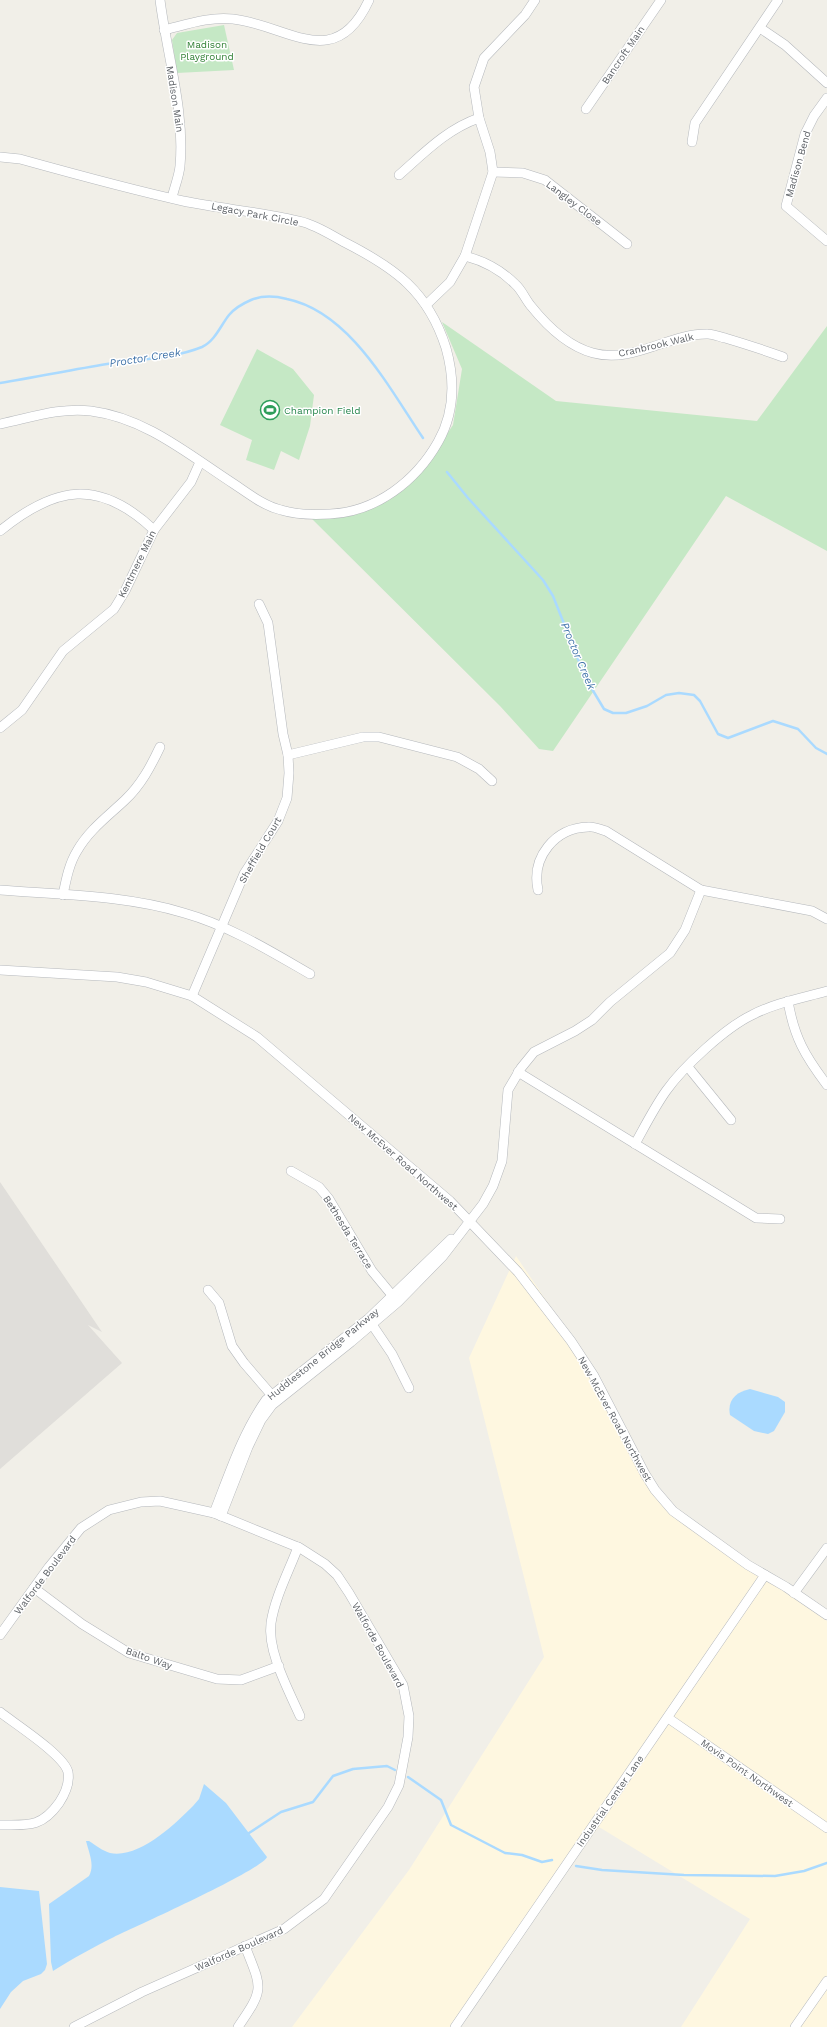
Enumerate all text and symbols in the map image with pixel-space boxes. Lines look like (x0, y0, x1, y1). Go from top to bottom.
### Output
street label: Bancroft Main (599, 24, 647, 86)
park label: Madison Playground (180, 39, 234, 62)
street label: Madison Main (164, 65, 186, 133)
street label: Madison Bend (783, 129, 813, 199)
street label: Langley Close (544, 178, 604, 228)
street label: Legacy Park Circle (210, 200, 300, 228)
street label: Cranbrook Walk (617, 331, 695, 359)
water label: Proctor Creek (108, 346, 183, 370)
sports icon: Champion Field (259, 399, 281, 421)
place label: Champion Field (284, 405, 361, 416)
street label: Kentmere Main (116, 529, 158, 599)
water label: Proctor Creek (558, 620, 598, 693)
street label: Sheffield Court (237, 814, 284, 885)
street label: New McEver Road Northwest (346, 1111, 461, 1213)
street label: Bethesda Terrace (321, 1193, 375, 1271)
street label: Huddlestone Bridge Parkway (265, 1305, 381, 1402)
street label: New McEver Road Northwest (576, 1354, 654, 1484)
street label: Walforde Boulevard (12, 1534, 78, 1616)
street label: Walforde Boulevard (350, 1601, 406, 1689)
street label: Balto Way (124, 1645, 174, 1671)
street label: Movis Point Northwest (699, 1737, 796, 1810)
street label: Industrial Center Lane (574, 1753, 646, 1849)
street label: Walforde Boulevard (193, 1925, 285, 1973)

